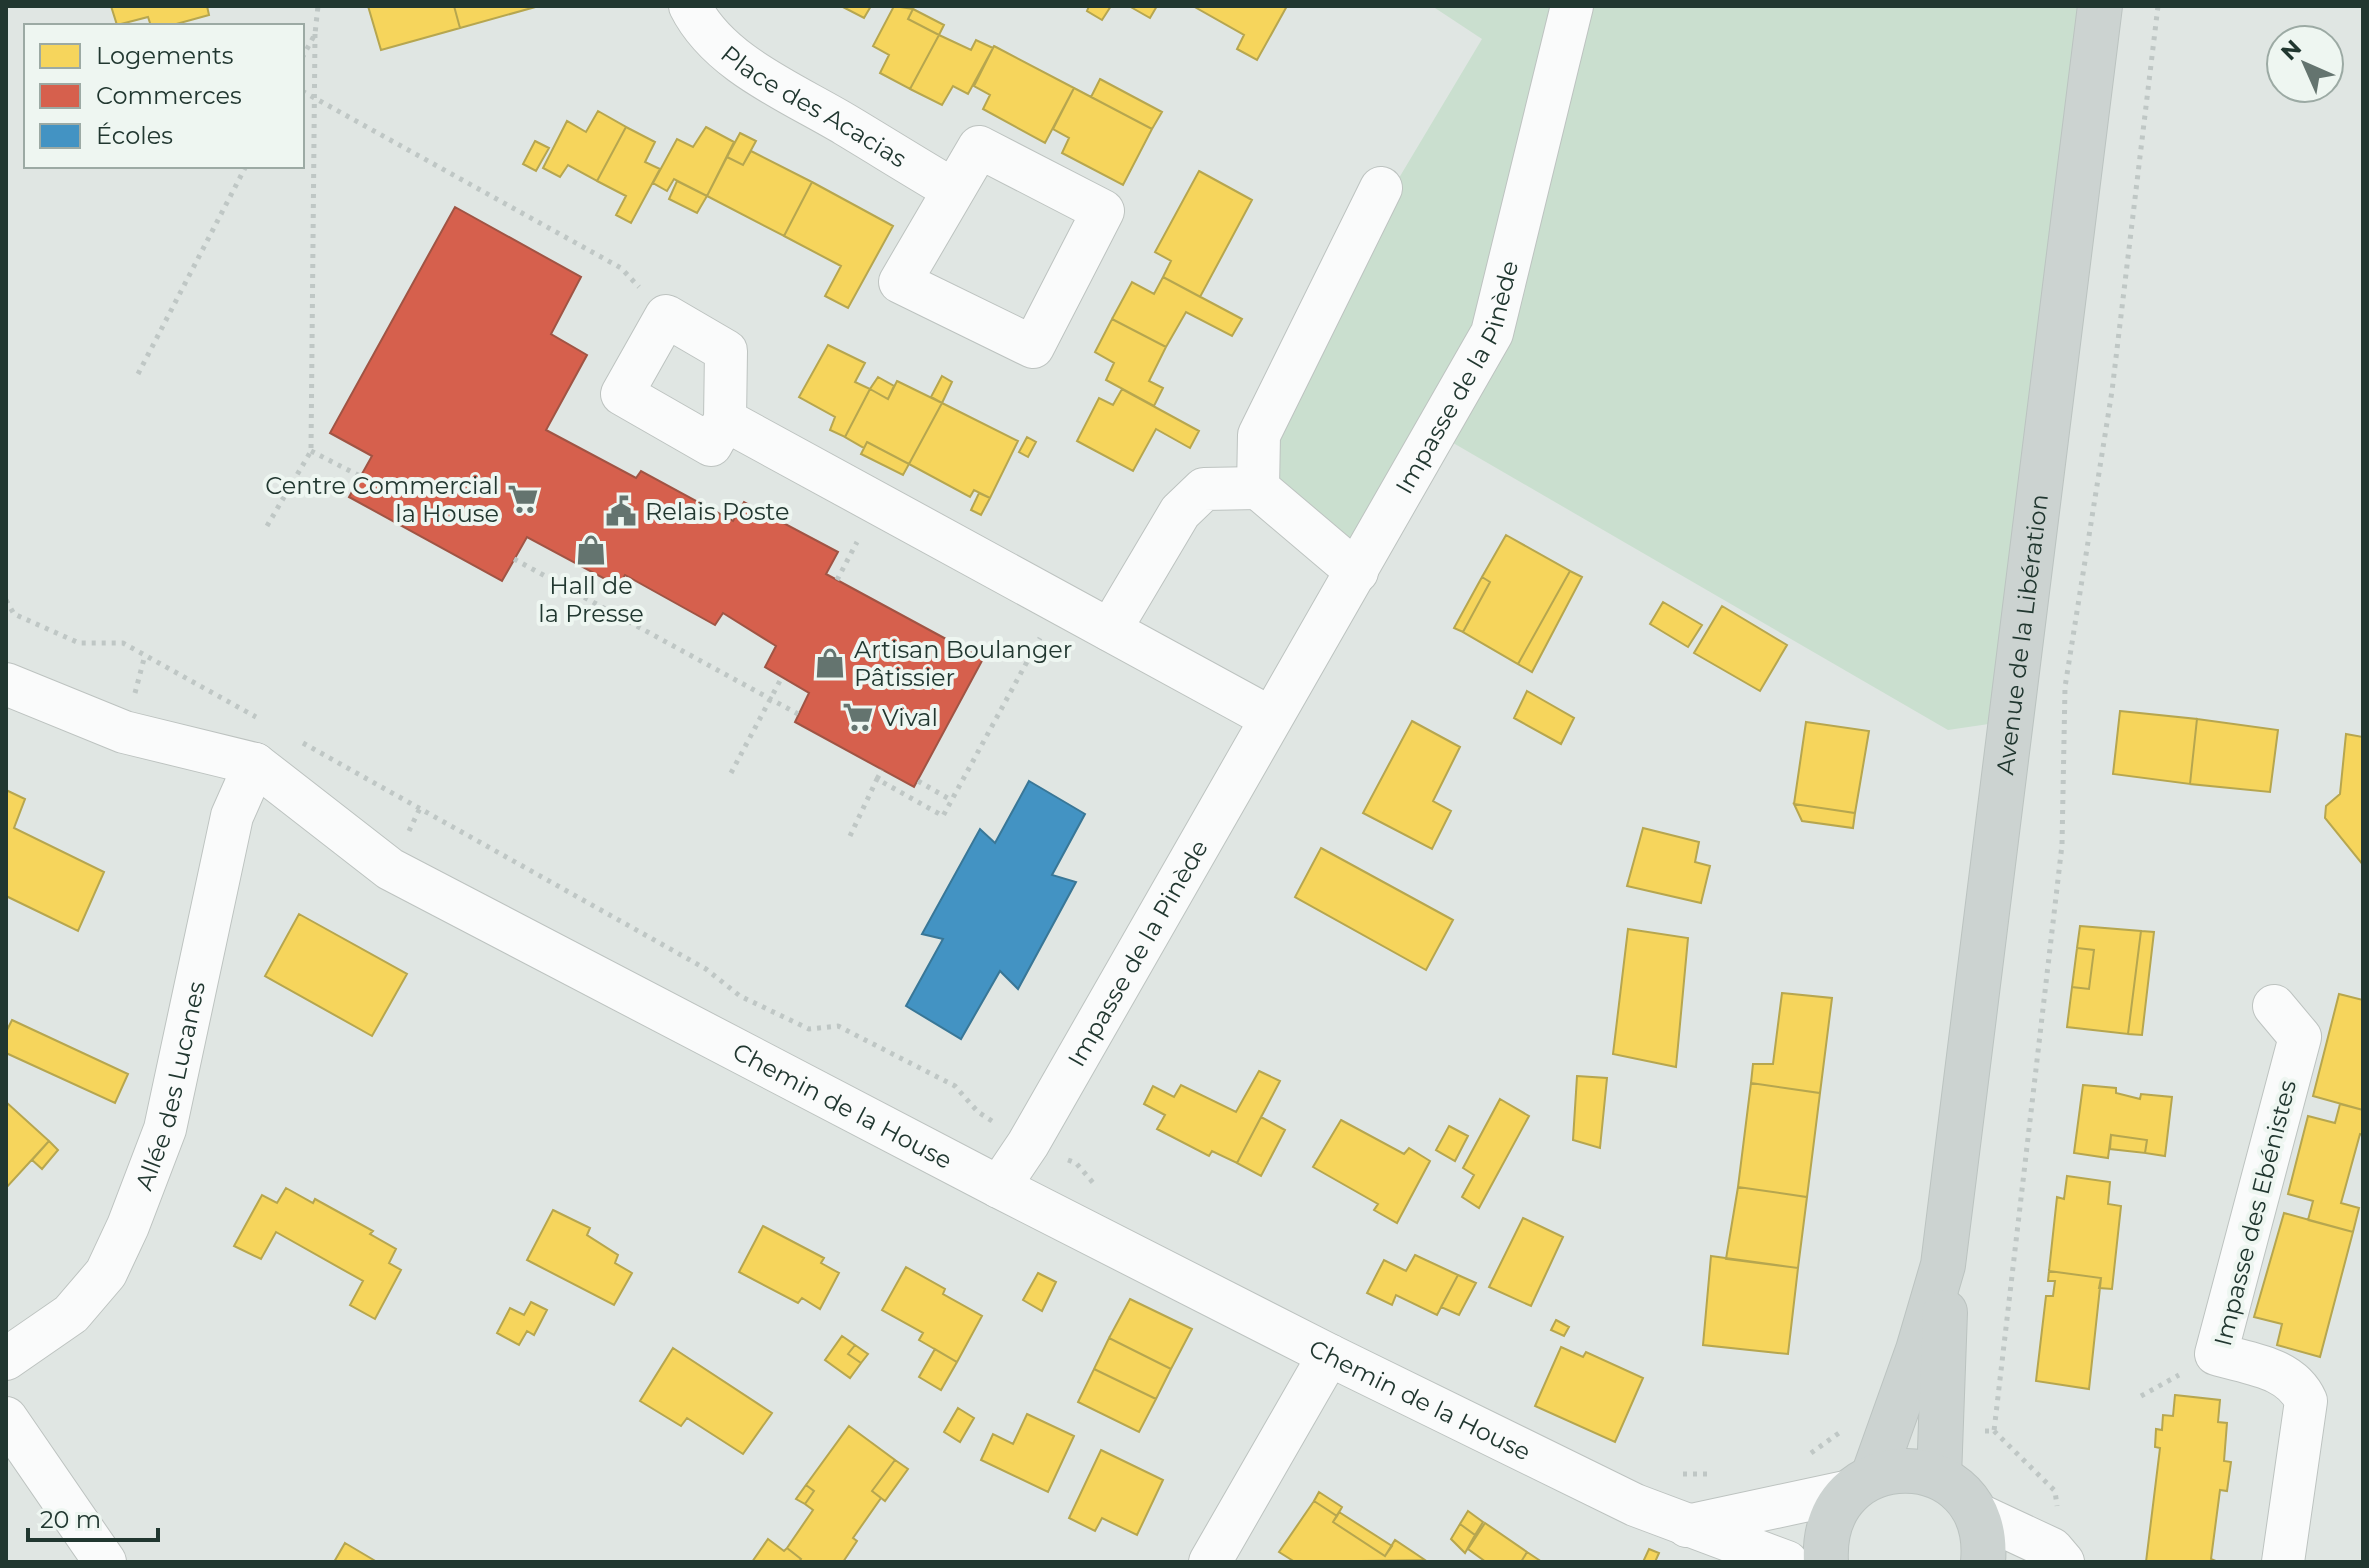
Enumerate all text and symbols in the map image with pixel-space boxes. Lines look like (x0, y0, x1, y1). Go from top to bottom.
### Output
legend (24, 24, 304, 168)
north arrow (2265, 24, 2345, 104)
text: N (2275, 34, 2307, 66)
street label: Place des Acacias (716, 39, 912, 173)
text: Logements (96, 41, 234, 70)
text: Commerces (96, 81, 242, 110)
text: Écoles (96, 121, 173, 150)
street label: Impasse de la Pinède (1389, 258, 1524, 499)
place label: Centre Commercial la House (265, 471, 499, 528)
supermarket icon: Centre Commercial la House (506, 482, 540, 516)
street label: Avenue de la Libération (1990, 492, 2054, 776)
public building icon: Relais Poste (604, 494, 638, 528)
place label: Relais Poste (645, 497, 789, 526)
shop icon: Hall de la Presse (574, 533, 608, 567)
place label: Hall de la Presse (538, 571, 644, 628)
place label: Artisan Boulanger Pâtissier (854, 635, 1072, 692)
shop icon: Artisan Boulanger Pâtissier (813, 646, 847, 680)
supermarket icon: Vival (841, 700, 875, 734)
place label: Vival (882, 703, 938, 732)
street label: Impasse de la Pinède (1061, 834, 1214, 1071)
street label: Allée des Lucanes (129, 979, 211, 1194)
street label: Chemin de la House (728, 1036, 957, 1175)
street label: Impasse des Ebénistes (2208, 1077, 2302, 1349)
street label: Chemin de la House (1304, 1333, 1536, 1466)
scale bar (28, 1492, 158, 1542)
text: 20 m (40, 1505, 101, 1534)

